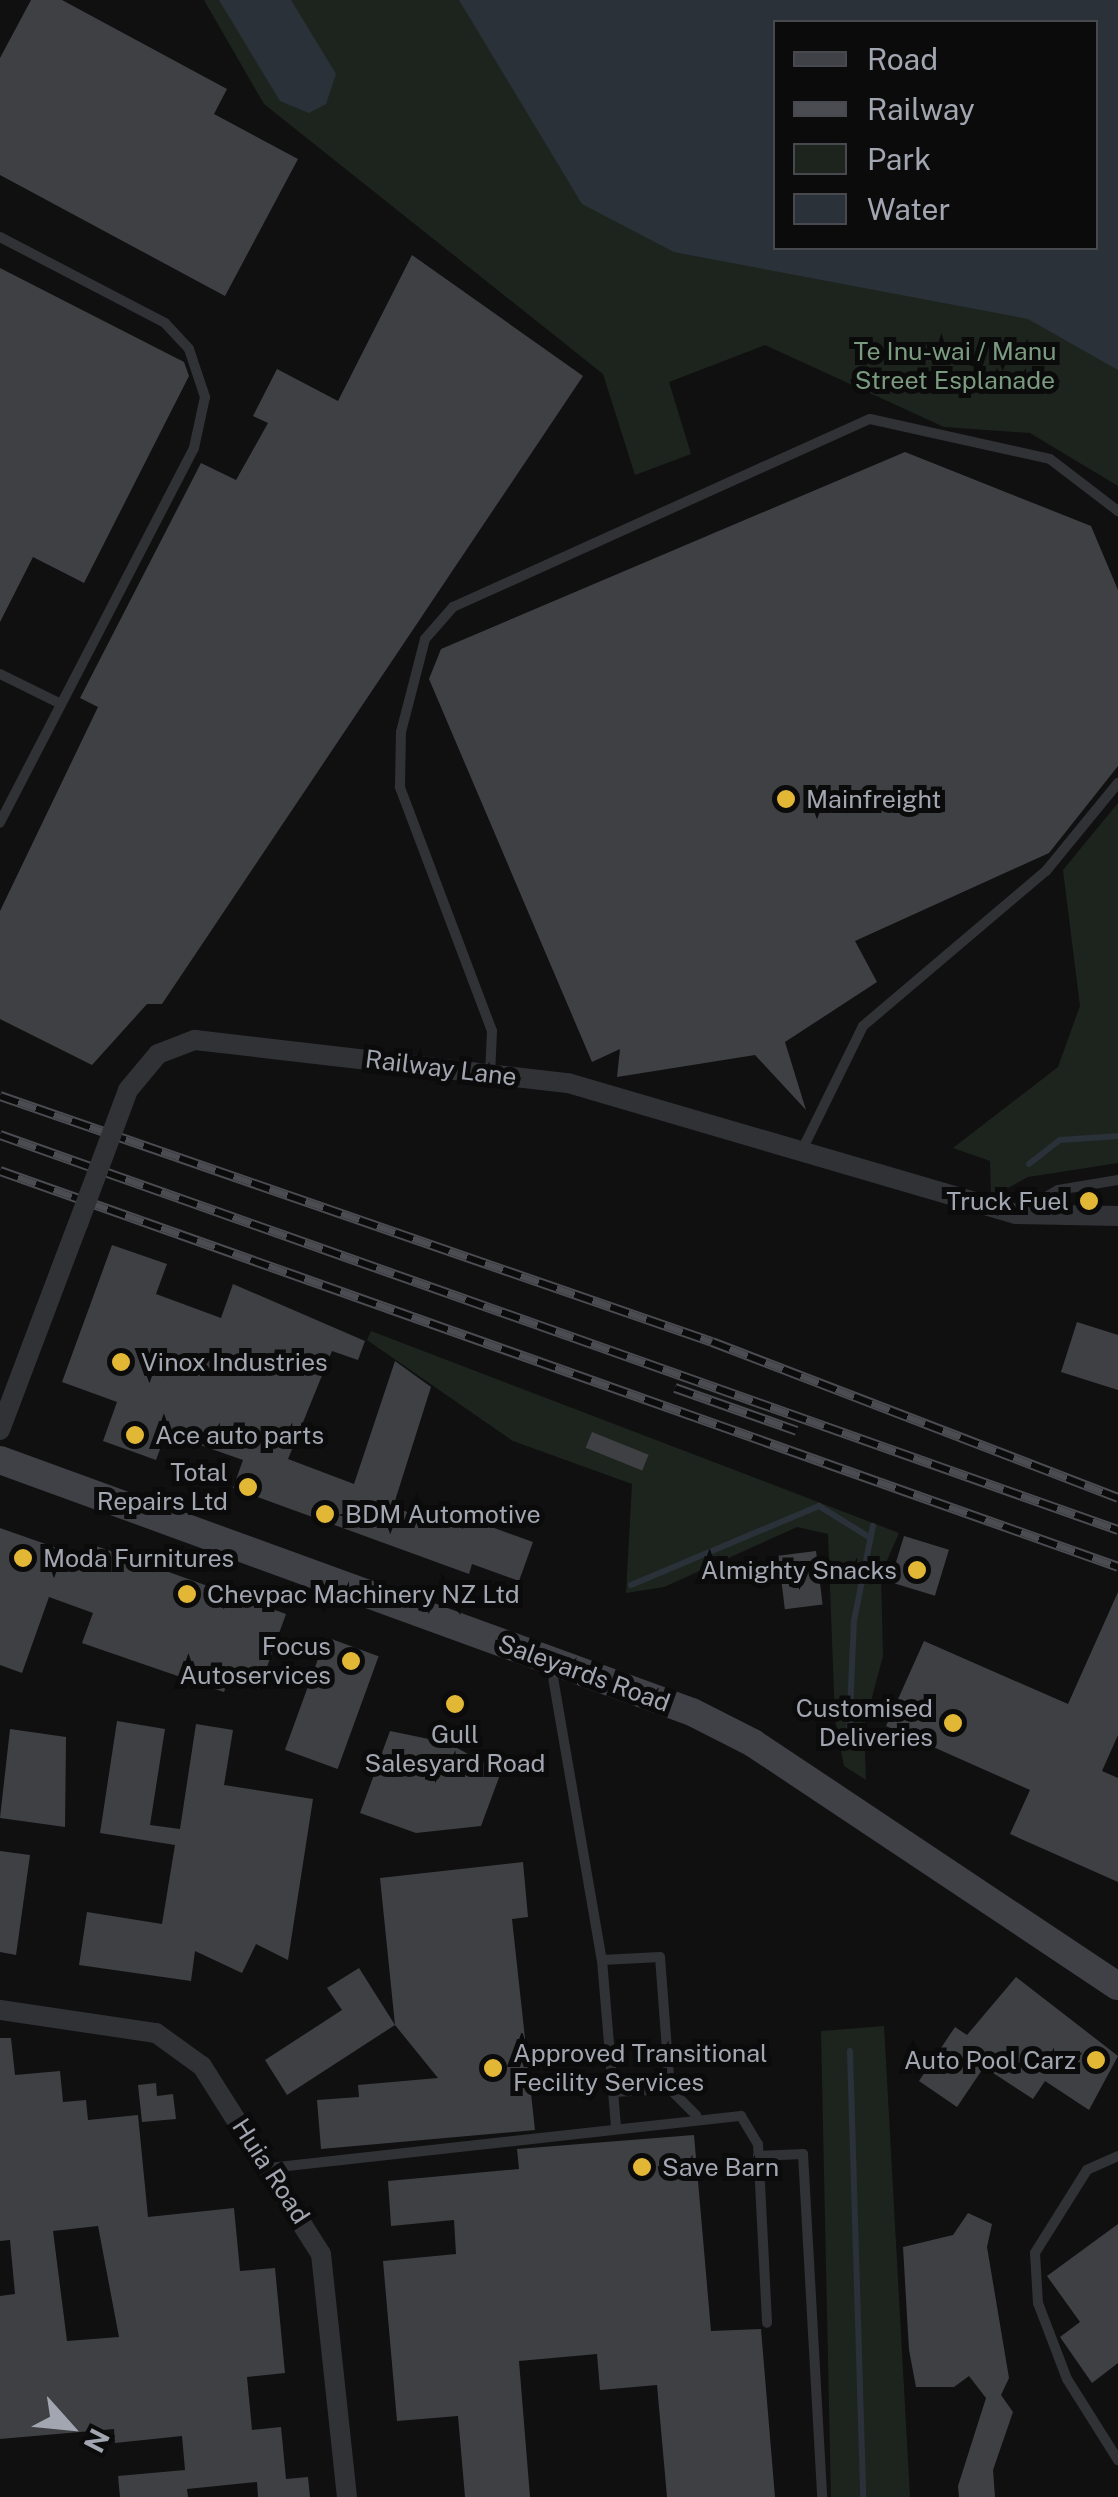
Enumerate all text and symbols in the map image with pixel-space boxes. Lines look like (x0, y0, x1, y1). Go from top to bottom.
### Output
legend (773, 20, 1098, 250)
text: Road (867, 41, 938, 77)
text: Railway (867, 91, 975, 127)
text: Park (867, 141, 931, 177)
text: Water (867, 191, 950, 227)
park label: Te Inu-wai / Manu Street Esplanade (853, 337, 1057, 396)
place label: Mainfreight (806, 784, 941, 814)
marker: Mainfreight (775, 788, 797, 810)
street label: Railway Lane (364, 1044, 518, 1092)
place label: Truck Fuel (946, 1186, 1069, 1216)
marker: Truck Fuel (1078, 1190, 1100, 1212)
place label: Vinox Industries (141, 1347, 328, 1377)
marker: Vinox Industries (110, 1351, 132, 1373)
place label: Ace auto parts (155, 1420, 324, 1450)
marker: Ace auto parts (124, 1424, 146, 1446)
place label: Total Repairs Ltd (97, 1458, 228, 1517)
marker: Total Repairs Ltd (237, 1476, 259, 1498)
place label: BDM Automotive (345, 1499, 541, 1529)
marker: BDM Automotive (314, 1503, 336, 1525)
place label: Moda Furnitures (43, 1543, 234, 1573)
marker: Moda Furnitures (12, 1547, 34, 1569)
place label: Almighty Snacks (701, 1555, 897, 1585)
marker: Almighty Snacks (906, 1559, 928, 1581)
place label: Chevpac Machinery NZ Ltd (207, 1579, 520, 1609)
marker: Chevpac Machinery NZ Ltd (176, 1583, 198, 1605)
street label: Saleyards Road (494, 1628, 674, 1718)
place label: Focus Autoservices (180, 1632, 331, 1691)
marker: Focus Autoservices (340, 1650, 362, 1672)
marker: Gull Salesyard Road (444, 1693, 466, 1715)
place label: Customised Deliveries (796, 1694, 933, 1753)
marker: Customised Deliveries (942, 1712, 964, 1734)
place label: Gull Salesyard Road (365, 1720, 545, 1779)
place label: Approved Transitional Fecility Services (513, 2039, 768, 2098)
place label: Auto Pool Carz (904, 2045, 1076, 2075)
marker: Auto Pool Carz (1085, 2049, 1107, 2071)
marker: Approved Transitional Fecility Services (482, 2057, 504, 2079)
street label: Huia Road (226, 2113, 316, 2229)
place label: Save Barn (662, 2152, 779, 2182)
marker: Save Barn (631, 2156, 653, 2178)
north arrow (20, 2377, 120, 2477)
text: N (78, 2424, 117, 2458)

